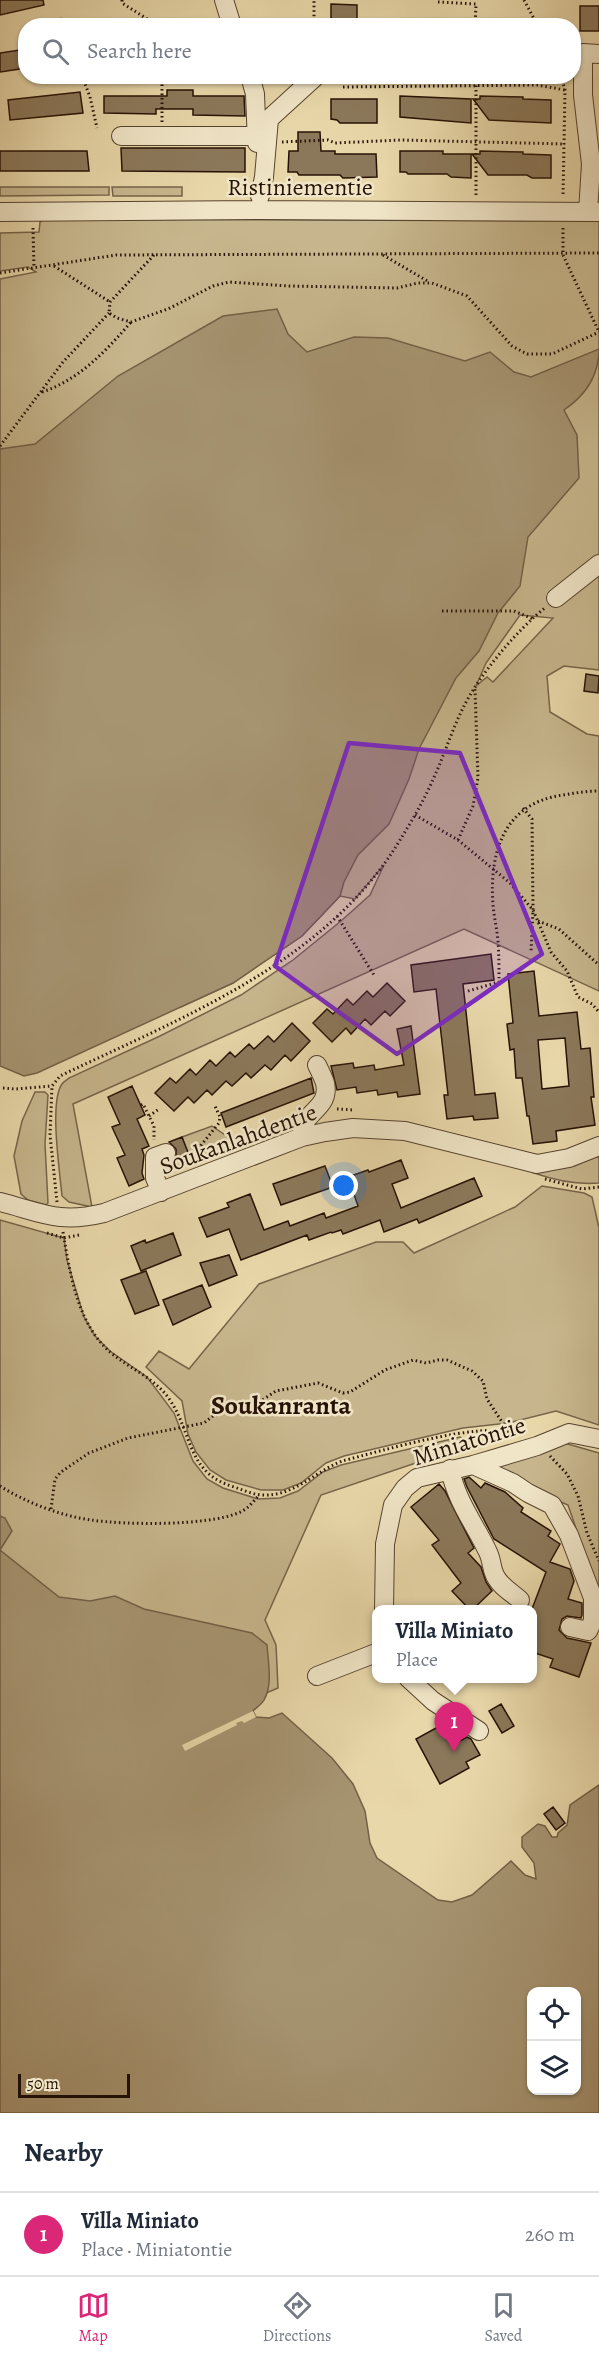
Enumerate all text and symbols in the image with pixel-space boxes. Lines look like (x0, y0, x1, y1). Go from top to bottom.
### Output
search box (18, 18, 581, 84)
icon: search (39, 35, 72, 68)
text: Search here (87, 36, 192, 66)
street label: Ristiniementie (227, 171, 373, 203)
street label: Soukanlahdentie (155, 1096, 321, 1182)
your location (329, 1171, 358, 1200)
district label: Soukanranta (211, 1388, 352, 1423)
street label: Miniatontie (409, 1409, 529, 1473)
popup (372, 1605, 537, 1683)
text: Villa Miniato (396, 1616, 513, 1646)
text: Place (396, 1646, 438, 1673)
pin: 1 (434, 1702, 474, 1752)
map controls (527, 1987, 581, 2095)
button: locate (527, 1987, 581, 2041)
button: layers (527, 2041, 581, 2095)
scale bar (18, 2071, 130, 2098)
text: 50 m (27, 2073, 59, 2095)
text: Nearby (24, 2135, 103, 2170)
text: Villa Miniato (81, 2206, 199, 2236)
text: 1 (40, 2221, 47, 2248)
text: 260 m (525, 2221, 575, 2248)
text: Place · Miniatontie (81, 2236, 232, 2263)
tab: Map (77, 2289, 110, 2347)
tab: Directions (263, 2289, 331, 2347)
tab: Saved (484, 2289, 522, 2347)

